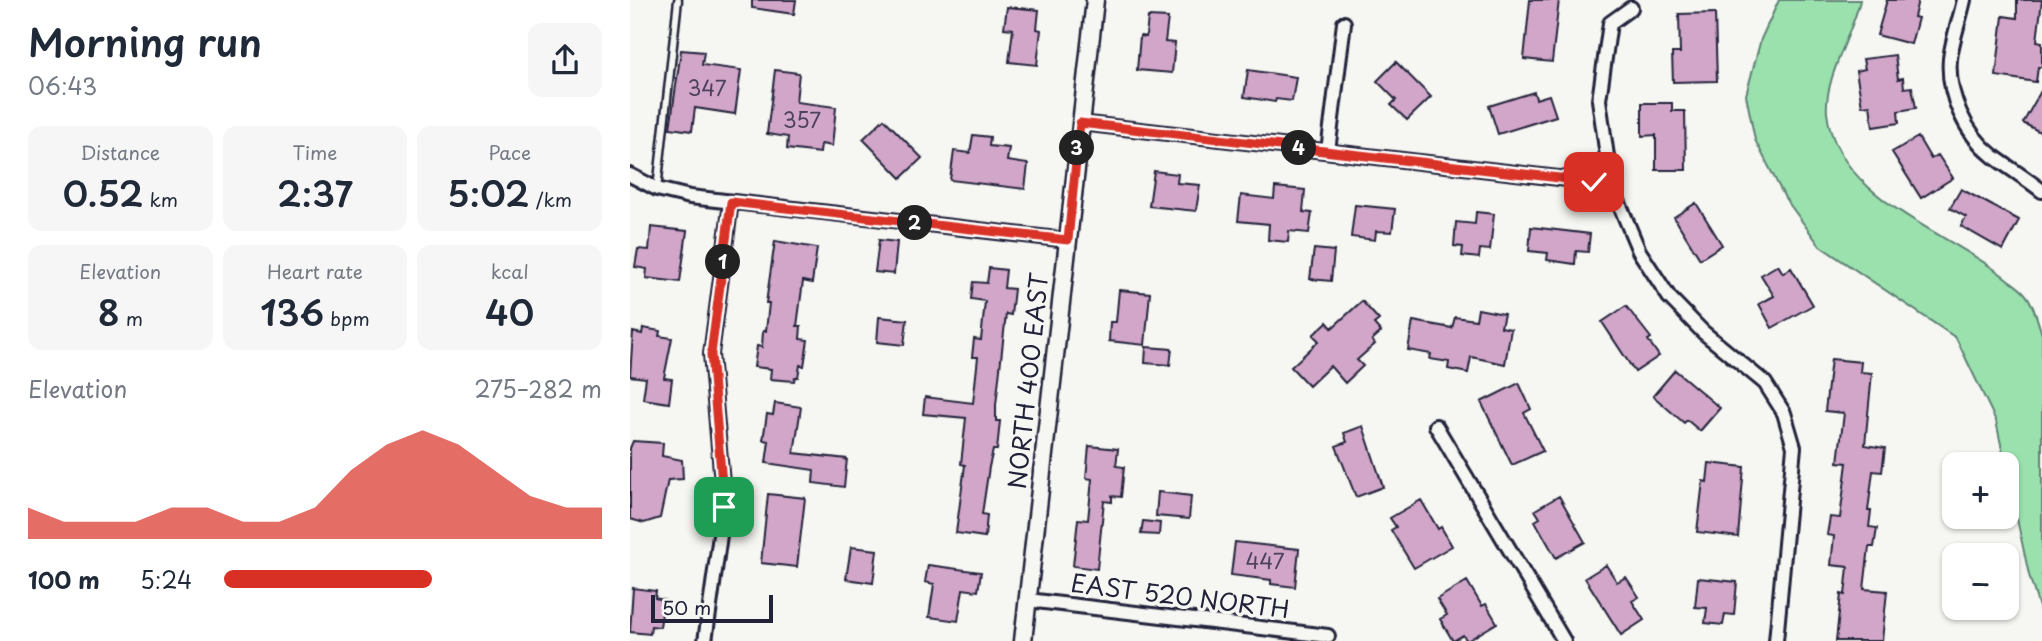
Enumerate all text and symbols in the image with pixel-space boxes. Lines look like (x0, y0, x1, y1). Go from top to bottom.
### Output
text: Morning run (28, 13, 262, 70)
button: share (528, 23, 602, 97)
text: 06:43 (28, 68, 97, 103)
house number: 347 (687, 71, 727, 103)
house number: 357 (783, 103, 821, 135)
pin: 3 (1060, 130, 1094, 166)
pin: 4 (1282, 130, 1316, 166)
text: 3 (1070, 133, 1083, 161)
text: 4 (1292, 133, 1305, 161)
text: Distance (80, 138, 160, 166)
text: Time (293, 138, 337, 166)
text: Pace (488, 138, 531, 166)
pin (1564, 152, 1624, 212)
icon: check (1575, 163, 1613, 201)
text: 0.52 (62, 166, 143, 219)
text: 2:37 (277, 166, 353, 219)
text: 5:02 (447, 166, 529, 219)
text: km (143, 185, 178, 213)
text: /km (529, 185, 572, 213)
pin: 2 (898, 206, 932, 241)
text: 2 (908, 208, 921, 236)
pin: 1 (706, 244, 740, 280)
text: 1 (718, 247, 727, 275)
text: Elevation (79, 257, 161, 285)
text: Heart rate (267, 257, 363, 285)
text: kcal (491, 257, 529, 285)
street label: NORTH 400 EAST (998, 270, 1056, 491)
text: 8 (98, 285, 120, 338)
text: 136 (260, 285, 324, 338)
text: 40 (485, 285, 534, 338)
text: m (120, 304, 143, 332)
text: bpm (324, 304, 370, 332)
text: Elevation (28, 371, 127, 406)
text: 275–282 m (474, 371, 602, 406)
map controls (1942, 452, 2019, 620)
button: + (1942, 452, 2019, 529)
pin (694, 477, 754, 537)
icon: arrive (705, 488, 743, 526)
button: − (1942, 543, 2019, 620)
house number: 447 (1245, 544, 1285, 576)
text: 100 m (28, 562, 100, 597)
text: 5:24 (140, 562, 192, 597)
street label: EAST 520 NORTH (1069, 564, 1292, 626)
scale bar (651, 592, 774, 624)
text: 50 m (662, 593, 711, 621)

